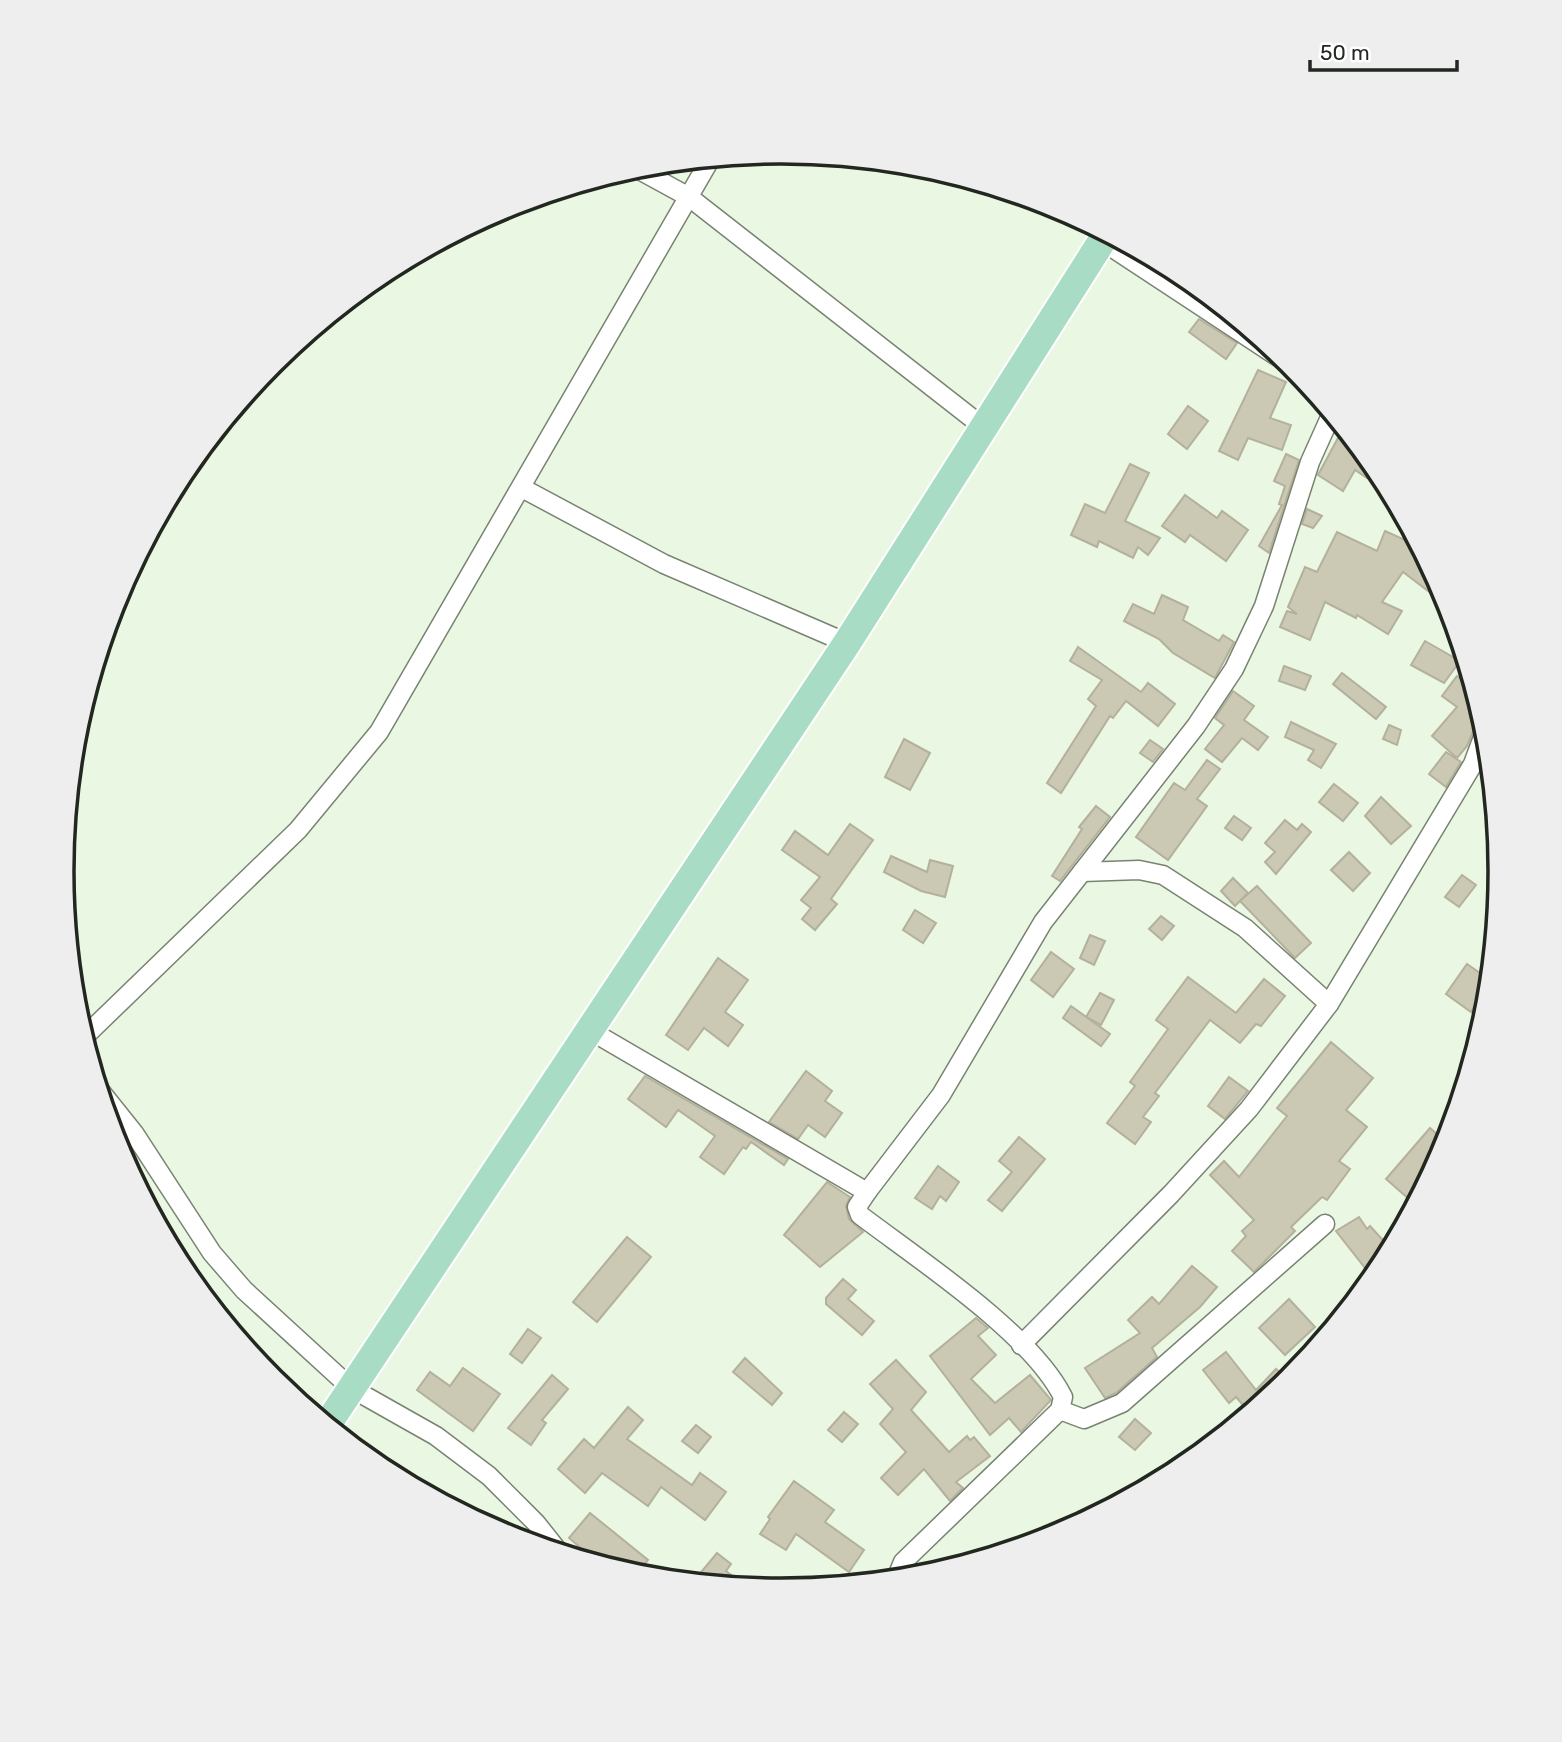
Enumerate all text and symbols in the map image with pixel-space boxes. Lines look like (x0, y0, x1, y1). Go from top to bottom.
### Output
scale bar (1310, 28, 1457, 72)
text: 50 m (1320, 40, 1370, 65)

